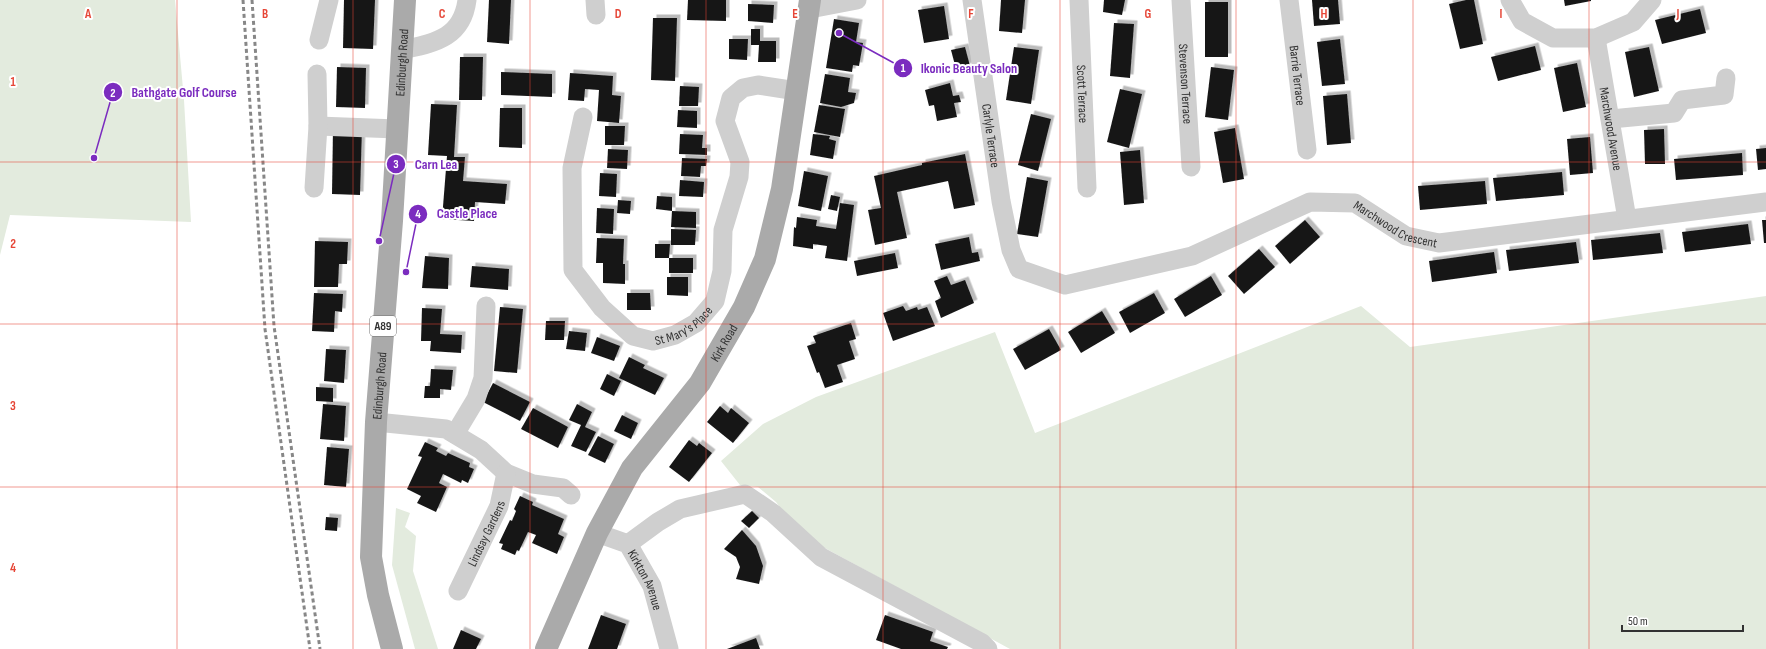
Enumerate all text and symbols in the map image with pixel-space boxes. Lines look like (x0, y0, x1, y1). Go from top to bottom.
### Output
text: A (84, 6, 92, 22)
text: B (262, 6, 268, 22)
text: C (439, 6, 446, 22)
text: D (615, 6, 622, 22)
text: E (792, 6, 798, 22)
text: F (968, 6, 974, 22)
text: G (1145, 6, 1152, 22)
text: H (1321, 6, 1328, 22)
text: I (1500, 6, 1503, 22)
text: J (1676, 6, 1680, 22)
street label: Edinburgh Road (392, 28, 412, 97)
street label: Stevenson Terrace (1175, 43, 1195, 125)
street label: Barrie Terrace (1286, 45, 1309, 107)
callout: Ikonic Beauty Salon (893, 55, 1025, 81)
text: Ikonic Beauty Salon (921, 60, 1017, 77)
text: 1 (901, 61, 906, 76)
street label: Scott Terrace (1073, 64, 1091, 124)
text: 1 (10, 74, 16, 90)
callout: Bathgate Golf Course (103, 79, 244, 105)
text: Bathgate Golf Course (131, 84, 237, 101)
text: 2 (110, 86, 116, 101)
street label: Marchwood Avenue (1596, 86, 1626, 172)
street label: Carlyle Terrace (978, 103, 1003, 169)
callout: Carn Lea (386, 151, 465, 177)
text: Carn Lea (415, 156, 458, 173)
text: 3 (393, 157, 399, 172)
street label: Marchwood Crescent (1350, 197, 1439, 251)
callout: Castle Place (408, 201, 505, 227)
text: Castle Place (437, 205, 497, 222)
text: 4 (415, 207, 421, 222)
text: 2 (10, 236, 16, 252)
street label: St Mary's Place (653, 303, 716, 349)
road number: A89 (370, 316, 396, 336)
street label: Kirk Road (707, 321, 741, 365)
street label: Edinburgh Road (369, 351, 391, 420)
text: 3 (10, 398, 16, 414)
street label: Lindsay Gardens (464, 499, 509, 569)
street label: Kirkton Avenue (624, 547, 665, 612)
text: 4 (10, 560, 16, 576)
scale bar (1622, 607, 1743, 633)
text: 50 m (1628, 614, 1648, 629)

